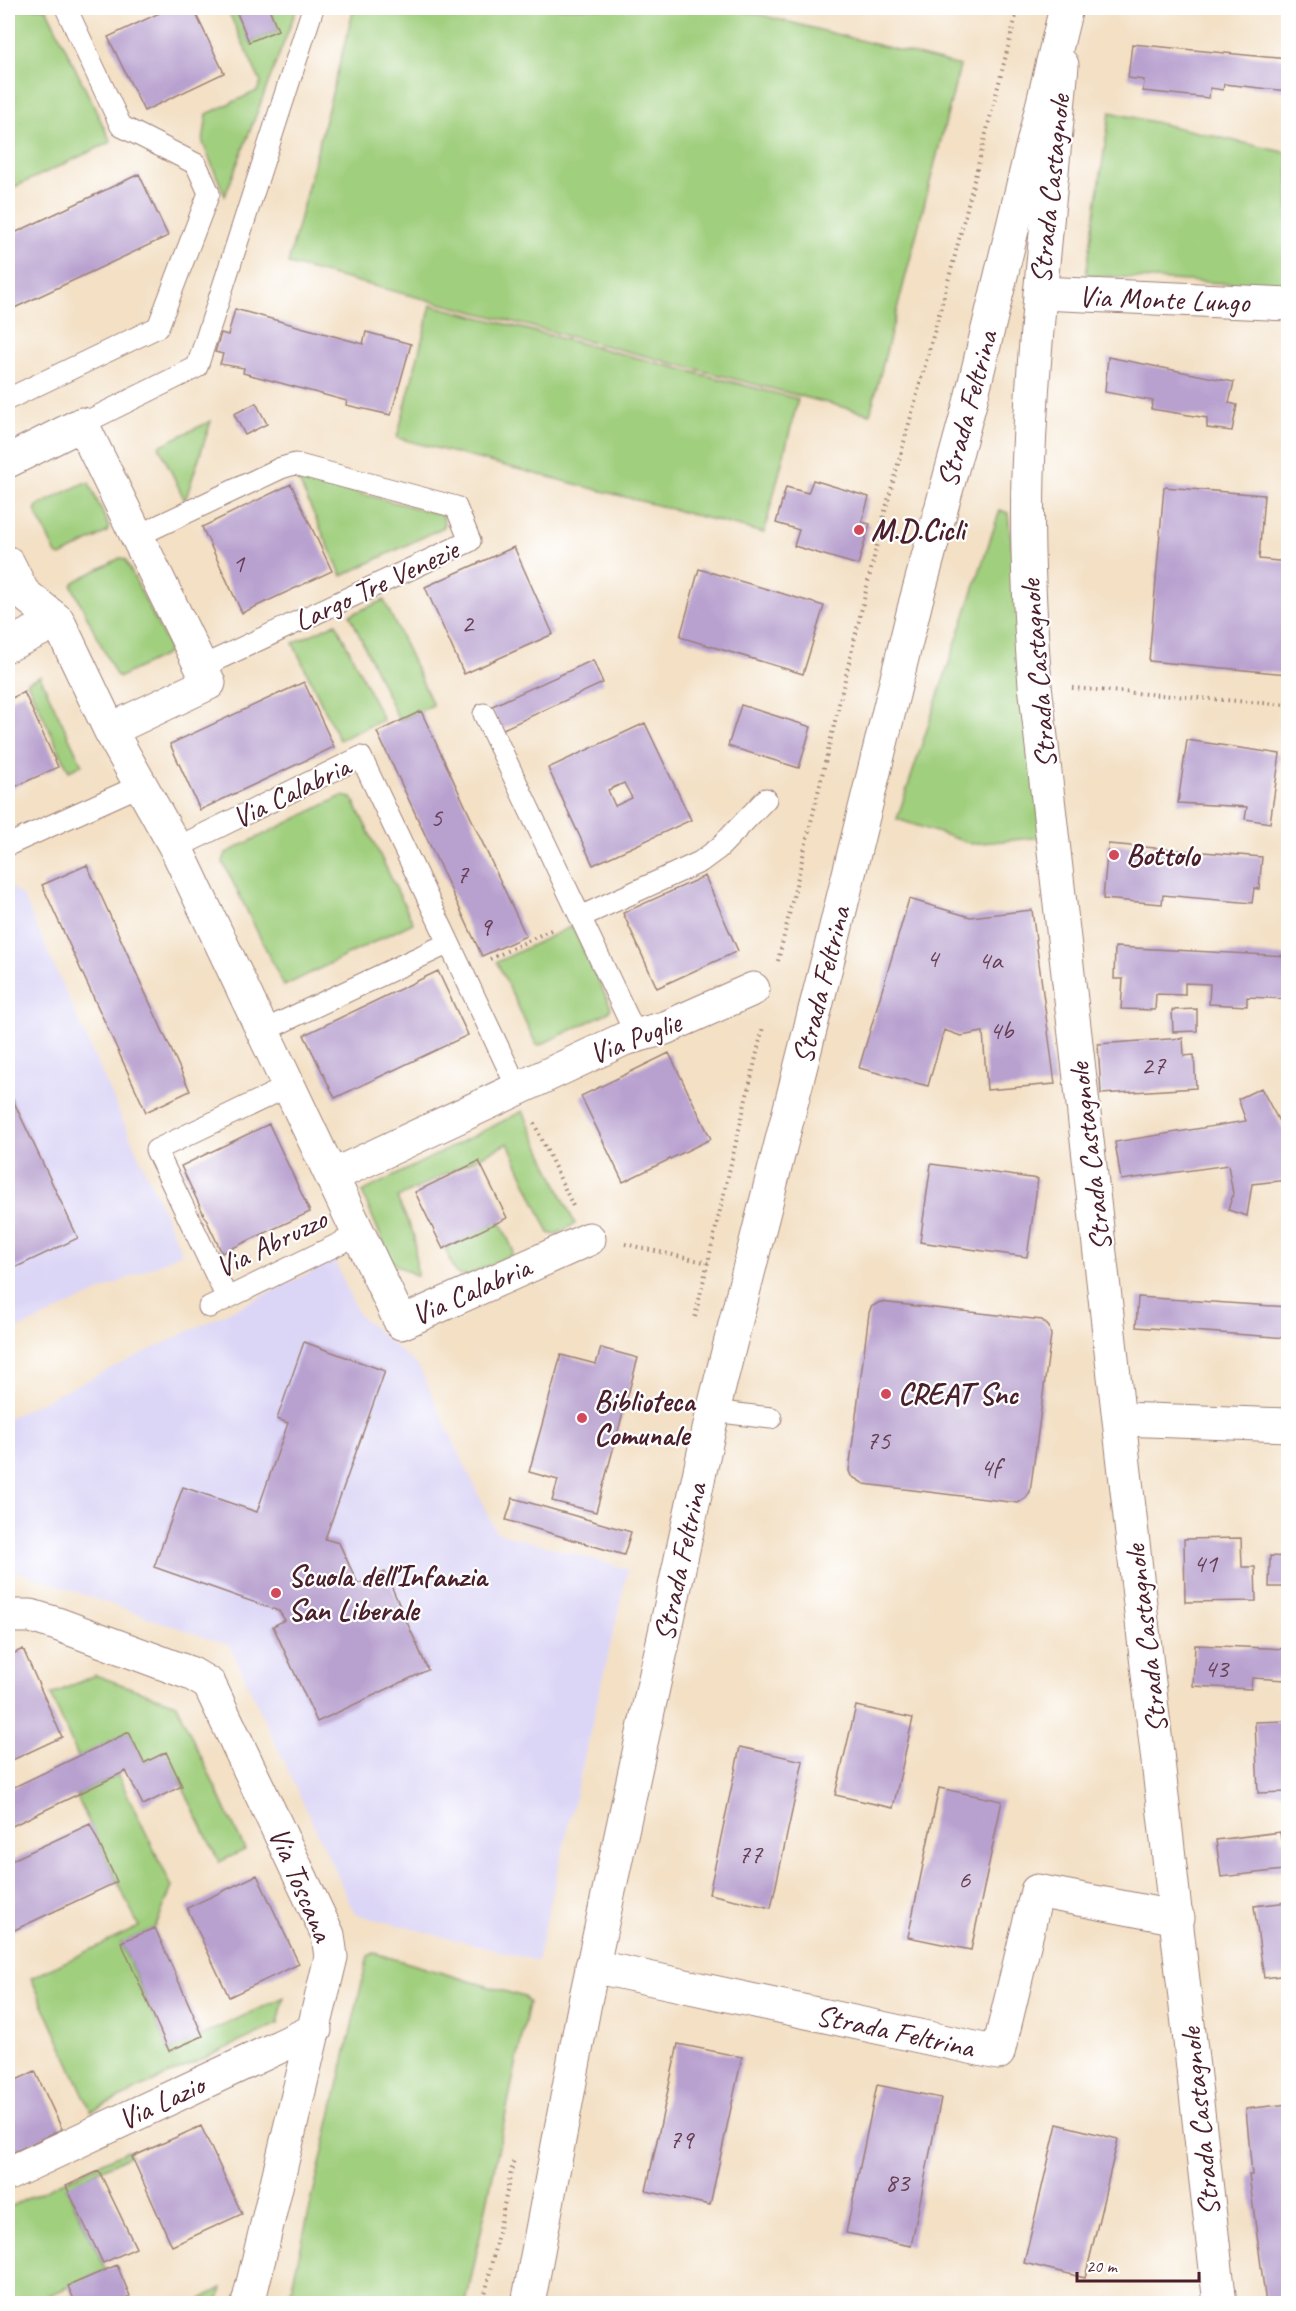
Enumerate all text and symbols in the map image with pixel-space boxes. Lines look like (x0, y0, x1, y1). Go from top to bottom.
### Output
street label: Strada Castagnole (1021, 91, 1079, 285)
street label: Via Monte Lungo (1078, 277, 1251, 321)
street label: Strada Feltrina (928, 325, 1007, 491)
place label: M.D.Cicli (871, 511, 969, 549)
marker: M.D.Cicli (852, 523, 866, 537)
street label: Largo Tre Venezie (288, 529, 466, 640)
house number: 1 (232, 546, 246, 580)
street label: Strada Castagnole (1011, 576, 1065, 770)
house number: 2 (461, 606, 475, 640)
street label: Via Calabria (226, 746, 359, 837)
house number: 5 (430, 800, 444, 834)
place label: Bottolo (1126, 836, 1202, 874)
marker: Bottolo (1107, 848, 1121, 862)
house number: 7 (456, 857, 470, 891)
street label: Strada Feltrina (783, 901, 859, 1067)
house number: 9 (479, 909, 493, 943)
house number: 4 (926, 941, 941, 975)
house number: 4a (978, 943, 1004, 977)
street label: Via Puglie (584, 1002, 688, 1073)
house number: 4b (989, 1013, 1014, 1047)
house number: 27 (1141, 1048, 1167, 1082)
street label: Strada Castagnole (1059, 1058, 1120, 1253)
street label: Via Abruzzo (209, 1199, 334, 1286)
street label: Via Calabria (406, 1247, 539, 1334)
place label: CREAT Snc (898, 1375, 1019, 1413)
place label: Biblioteca Comunale (594, 1382, 697, 1454)
marker: CREAT Snc (879, 1387, 893, 1401)
marker: Biblioteca Comunale (575, 1411, 589, 1425)
house number: 75 (866, 1423, 892, 1457)
house number: 4f (980, 1450, 1005, 1484)
street label: Strada Feltrina (645, 1478, 716, 1644)
street label: Strada Castagnole (1115, 1540, 1176, 1735)
house number: 41 (1193, 1546, 1219, 1580)
place label: Scuola dell'Infanzia San Liberale (288, 1557, 489, 1629)
marker: Scuola dell'Infanzia San Liberale (269, 1586, 283, 1600)
house number: 43 (1204, 1651, 1230, 1685)
street label: Via Toscana (260, 1821, 343, 1949)
house number: 77 (738, 1837, 764, 1871)
house number: 6 (958, 1862, 971, 1896)
street label: Strada Feltrina (813, 1996, 979, 2067)
street label: Strada Castagnole (1171, 2024, 1229, 2218)
street label: Via Lazio (112, 2064, 213, 2138)
house number: 79 (669, 2122, 695, 2156)
house number: 83 (885, 2165, 911, 2199)
scale bar (1077, 2245, 1198, 2283)
text: 20 m (1086, 2255, 1119, 2277)

